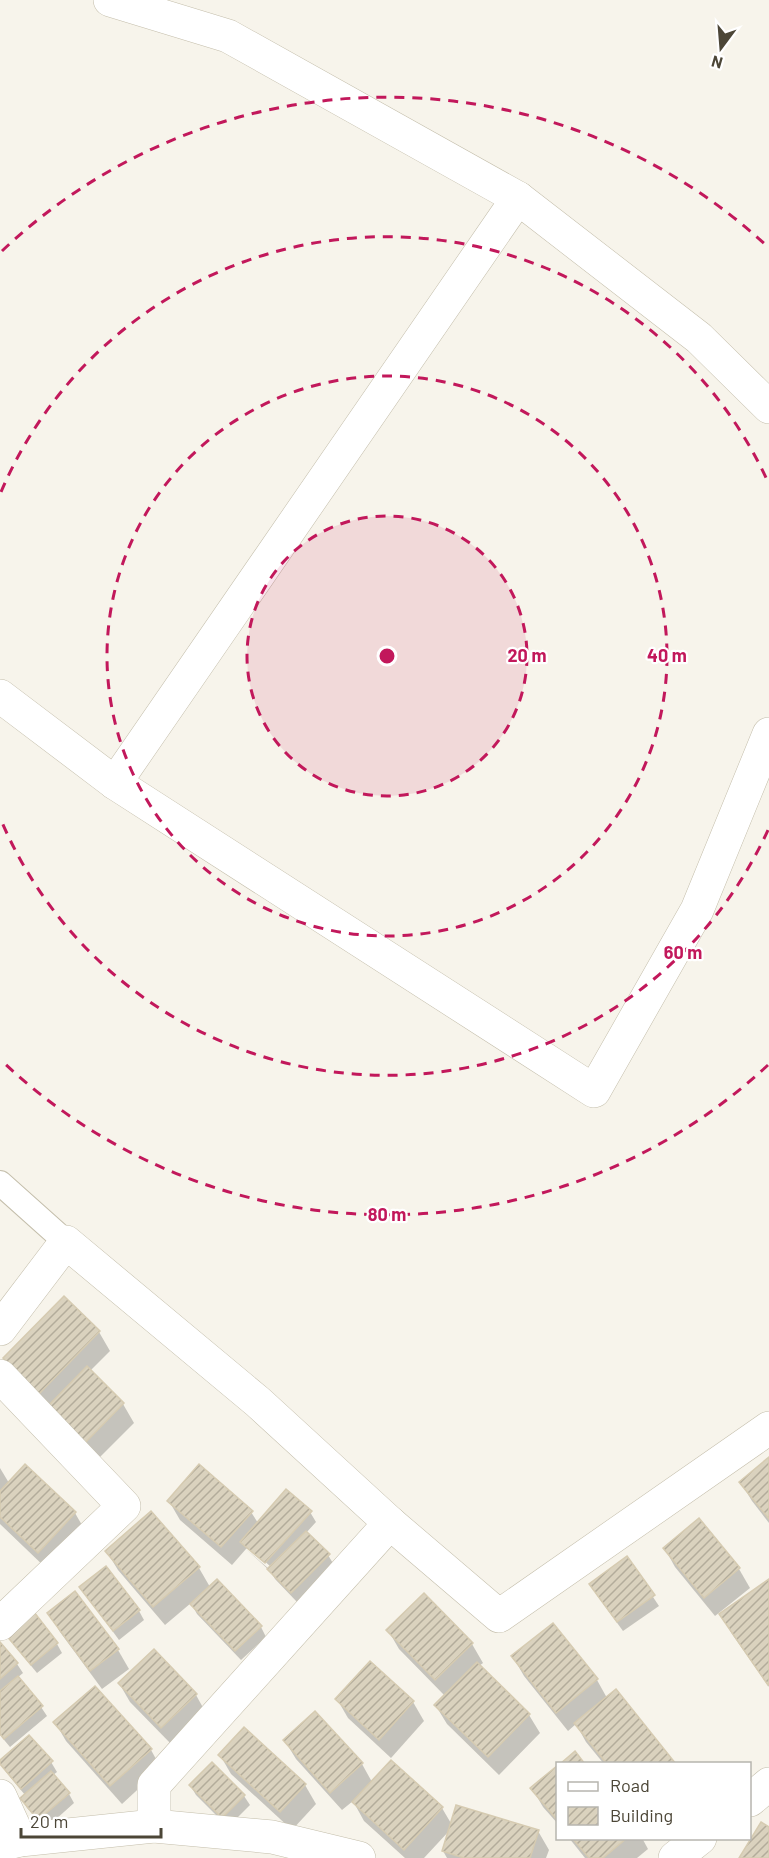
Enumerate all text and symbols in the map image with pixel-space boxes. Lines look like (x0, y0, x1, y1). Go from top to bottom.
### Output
north arrow (691, 18, 751, 78)
text: N (709, 52, 724, 73)
text: 20 m (508, 644, 546, 666)
text: 40 m (647, 644, 687, 666)
centre of rings (377, 646, 397, 666)
text: 60 m (664, 941, 702, 963)
text: 80 m (368, 1203, 406, 1225)
legend (556, 1762, 751, 1840)
text: Road (610, 1774, 650, 1796)
scale bar (21, 1801, 160, 1839)
text: Building (610, 1804, 673, 1826)
text: 20 m (30, 1810, 68, 1832)

